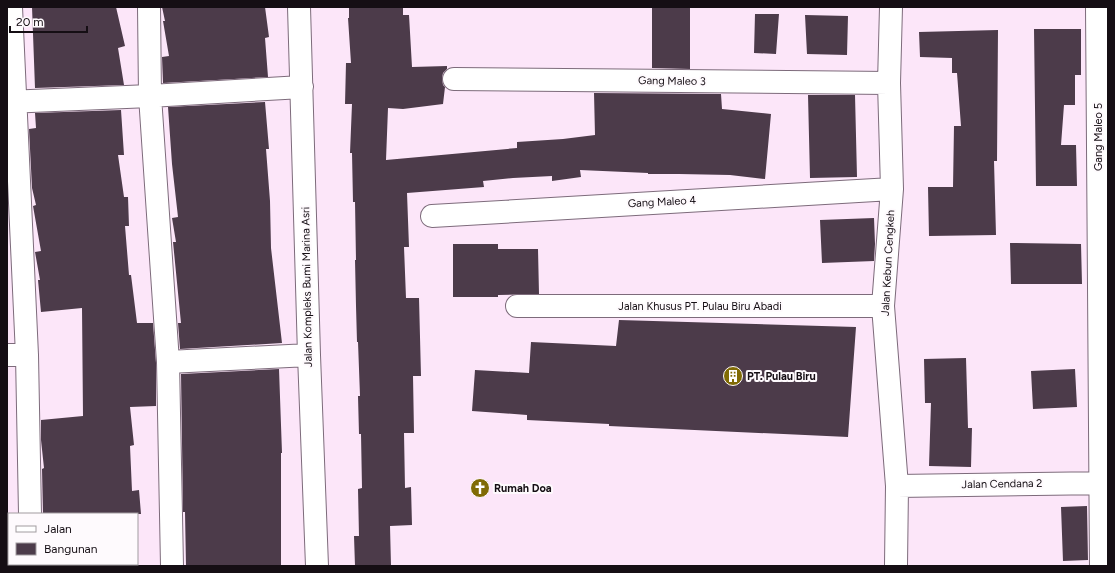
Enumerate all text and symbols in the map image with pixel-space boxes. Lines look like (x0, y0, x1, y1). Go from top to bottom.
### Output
scale bar (10, 8, 87, 34)
text: 20 m (16, 15, 44, 29)
street label: Gang Maleo 3 (638, 74, 706, 88)
street label: Gang Maleo 5 (1092, 103, 1105, 171)
street label: Gang Maleo 4 (627, 194, 697, 210)
street label: Jalan Kompleks Bumi Marina Asri (299, 207, 315, 367)
street label: Jalan Kebun Cengkeh (879, 210, 897, 316)
street label: Jalan Khusus PT. Pulau Biru Abadi (618, 300, 782, 313)
building icon: PT. Pulau Biru (722, 365, 744, 387)
place label: PT. Pulau Biru (747, 370, 816, 383)
church icon: Rumah Doa (469, 477, 491, 499)
street label: Jalan Cendana 2 (961, 477, 1043, 491)
place label: Rumah Doa (494, 482, 552, 495)
legend (8, 513, 138, 565)
text: Jalan (44, 522, 72, 536)
text: Bangunan (44, 542, 98, 556)

